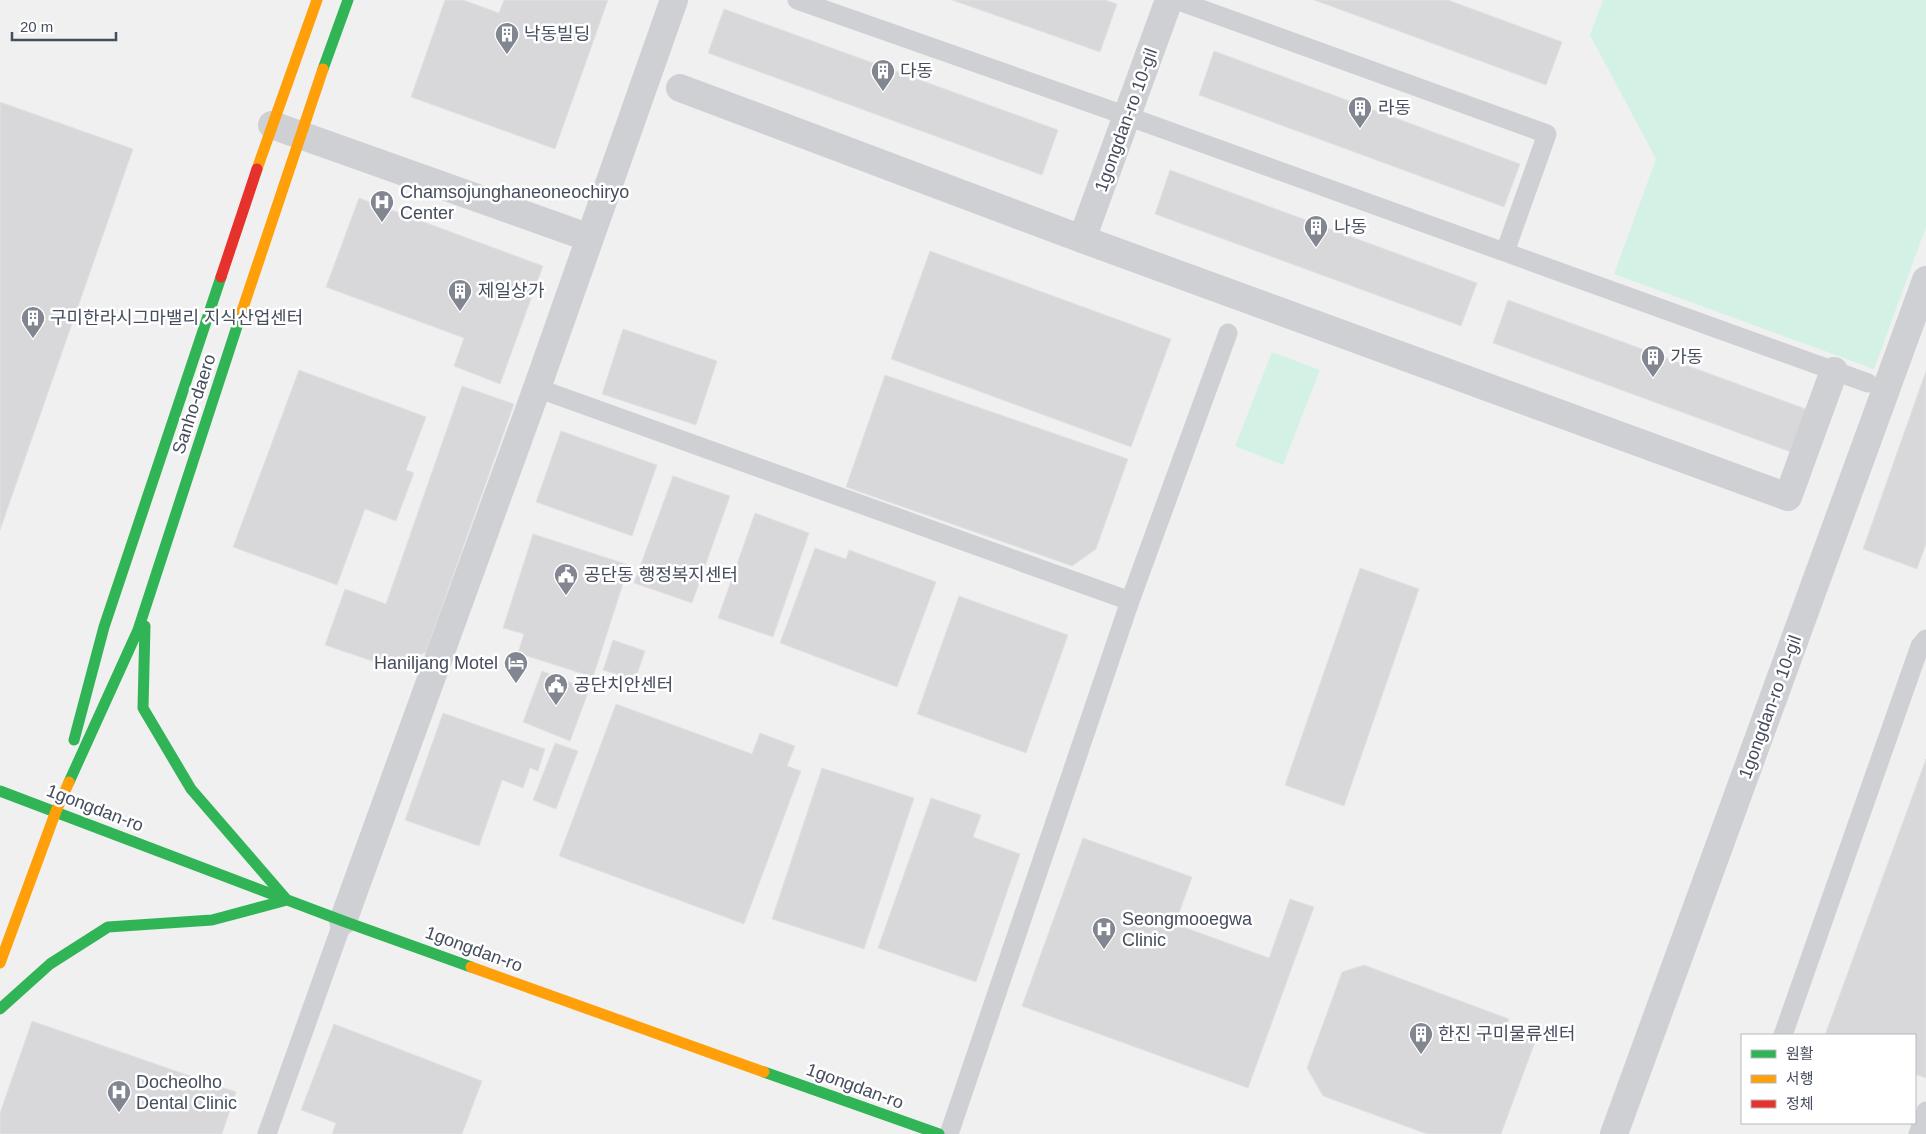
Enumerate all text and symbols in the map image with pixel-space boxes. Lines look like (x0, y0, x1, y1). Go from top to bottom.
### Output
scale bar (12, 10, 116, 42)
text: 20 m (20, 18, 53, 35)
building icon: 낙동빌딩 (494, 21, 520, 55)
place label: 낙동빌딩 (524, 24, 590, 44)
street label: 1gongdan-ro 10-gil (1091, 46, 1161, 194)
building icon: 다동 (870, 58, 896, 92)
place label: 다동 (900, 61, 933, 81)
building icon: 라동 (1347, 95, 1373, 129)
place label: 라동 (1378, 98, 1411, 118)
place label: Chamsojunghaneoneochiryo Center (400, 182, 629, 223)
hospital icon: Chamsojunghaneoneochiryo Center (369, 189, 395, 223)
building icon: 나동 (1303, 214, 1329, 248)
place label: 나동 (1334, 217, 1367, 237)
building icon: 제일상가 (447, 278, 473, 312)
place label: 제일상가 (478, 281, 545, 301)
building icon: 구미한라시그마밸리 지식산업센터 (20, 305, 46, 339)
place label: 구미한라시그마밸리 지식산업센터 (50, 308, 303, 328)
building icon: 가동 (1640, 344, 1666, 378)
place label: 가동 (1670, 347, 1703, 367)
street label: Sanho-daero (168, 351, 220, 457)
public building icon: 공단동 행정복지센터 (553, 562, 579, 596)
place label: 공단동 행정복지센터 (584, 565, 738, 585)
street label: 1gongdan-ro 10-gil (1735, 633, 1805, 781)
hotel icon: Haniljang Motel (503, 650, 529, 684)
place label: Haniljang Motel (374, 653, 498, 673)
public building icon: 공단치안센터 (543, 672, 569, 706)
place label: 공단치안센터 (574, 675, 673, 695)
street label: 1gongdan-ro (44, 780, 146, 836)
place label: Seongmooegwa Clinic (1122, 909, 1253, 950)
hospital icon: Seongmooegwa Clinic (1091, 916, 1117, 950)
street label: 1gongdan-ro (423, 922, 525, 976)
building icon: 한진 구미물류센터 (1408, 1021, 1434, 1055)
place label: 한진 구미물류센터 (1438, 1024, 1575, 1044)
legend (1741, 1034, 1916, 1124)
text: 원활 (1786, 1045, 1814, 1062)
street label: 1gongdan-ro (804, 1059, 906, 1113)
text: 서행 (1786, 1070, 1814, 1087)
place label: Docheolho Dental Clinic (136, 1072, 237, 1113)
hospital icon: Docheolho Dental Clinic (106, 1079, 132, 1113)
text: 정체 (1786, 1095, 1814, 1112)

